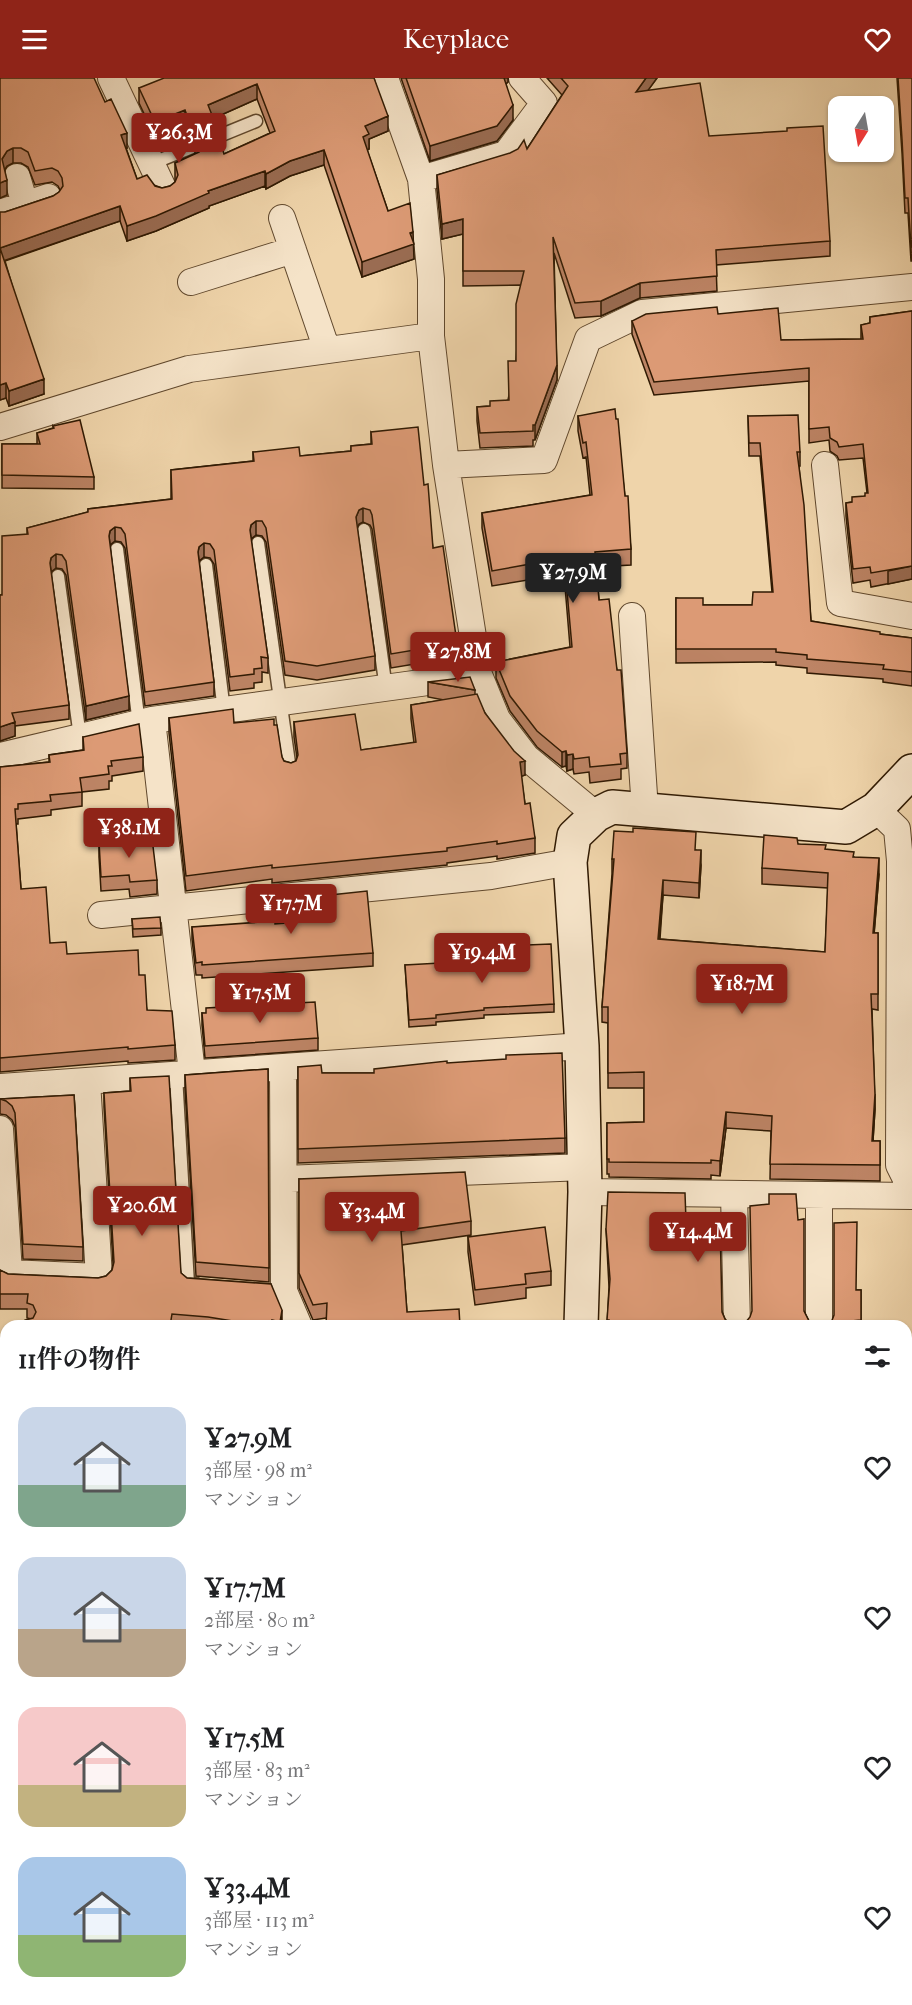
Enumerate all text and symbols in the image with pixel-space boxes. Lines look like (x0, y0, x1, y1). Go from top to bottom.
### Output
icon: menu (18, 23, 51, 56)
text: Keyplace (403, 23, 509, 55)
icon: heart (861, 23, 894, 56)
north arrow (828, 96, 894, 162)
map controls (828, 96, 894, 162)
pin: ¥26.3M (130, 113, 228, 164)
text: ¥26.3M (145, 121, 213, 144)
pin: ¥27.9M (524, 553, 622, 604)
text: ¥27.9M (539, 561, 607, 584)
pin: ¥27.8M (409, 632, 507, 683)
text: ¥27.8M (424, 640, 492, 663)
pin: ¥38.1M (80, 808, 178, 859)
text: ¥38.1M (97, 816, 161, 839)
pin: ¥17.7M (242, 884, 340, 935)
text: ¥17.7M (260, 892, 322, 915)
pin: ¥19.4M (433, 933, 531, 984)
text: ¥19.4M (448, 941, 516, 964)
pin: ¥18.7M (693, 964, 791, 1015)
text: ¥18.7M (710, 972, 774, 995)
pin: ¥17.5M (211, 973, 309, 1024)
text: ¥17.5M (229, 981, 291, 1004)
pin: ¥20.6M (93, 1186, 191, 1237)
pin: ¥33.4M (323, 1192, 421, 1243)
text: ¥20.6M (107, 1194, 177, 1217)
text: ¥33.4M (339, 1200, 405, 1223)
pin: ¥14.4M (649, 1212, 747, 1263)
text: ¥14.4M (663, 1220, 733, 1243)
icon: filters (861, 1340, 894, 1373)
text: 11件の物件 (18, 1344, 141, 1375)
text: ¥27.9M (204, 1423, 292, 1454)
icon: home (66, 1431, 138, 1503)
icon: heart (861, 1451, 894, 1484)
text: 3部屋 · 98 m² (204, 1459, 312, 1482)
text: マンション (204, 1488, 303, 1511)
text: ¥17.7M (204, 1573, 286, 1604)
icon: home (66, 1581, 138, 1653)
icon: heart (861, 1601, 894, 1634)
text: 2部屋 · 80 m² (204, 1609, 315, 1632)
text: マンション (204, 1638, 303, 1661)
text: ¥17.5M (204, 1723, 285, 1754)
icon: home (66, 1731, 138, 1803)
icon: heart (861, 1751, 894, 1784)
text: 3部屋 · 83 m² (204, 1759, 310, 1782)
text: マンション (204, 1788, 303, 1811)
text: ¥33.4M (204, 1873, 290, 1904)
icon: home (66, 1881, 138, 1953)
icon: heart (861, 1901, 894, 1934)
text: 3部屋 · 113 m² (204, 1909, 314, 1932)
text: マンション (204, 1938, 303, 1961)

